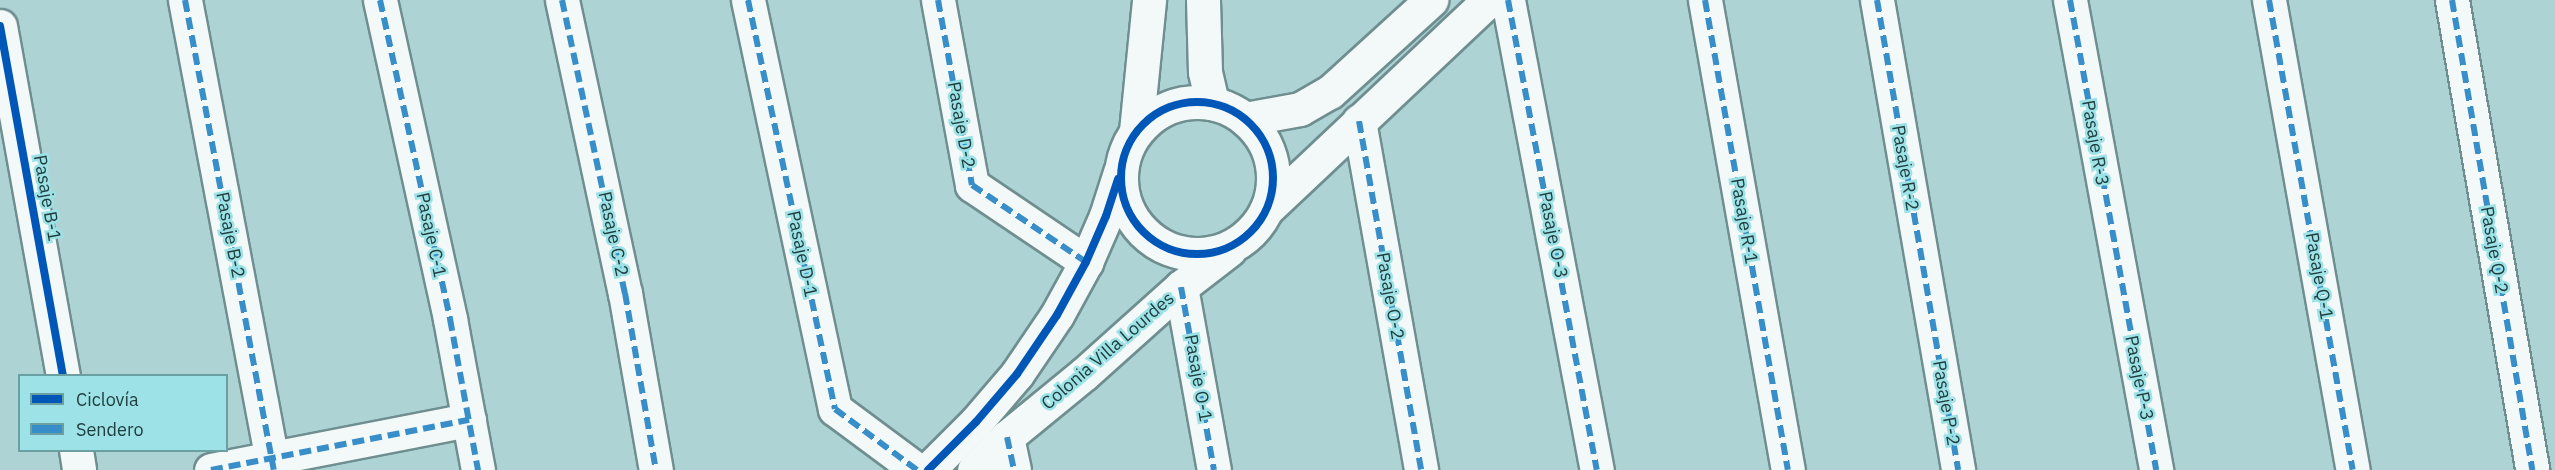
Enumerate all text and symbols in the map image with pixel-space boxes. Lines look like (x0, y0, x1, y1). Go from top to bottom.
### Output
street label: Pasaje D-2 (943, 80, 979, 170)
street label: Pasaje R-3 (2077, 98, 2113, 188)
street label: Pasaje R-2 (1887, 123, 1923, 213)
street label: Pasaje B-1 (29, 153, 65, 243)
street label: Pasaje R-1 (1726, 176, 1762, 266)
street label: Pasaje B-2 (211, 190, 249, 280)
street label: Pasaje C-2 (593, 190, 633, 278)
street label: Pasaje O-3 (1534, 190, 1572, 280)
street label: Pasaje C-1 (411, 191, 451, 279)
street label: Pasaje Q-2 (2476, 205, 2512, 295)
street label: Pasaje D-1 (782, 209, 822, 299)
street label: Pasaje Q-1 (2301, 231, 2337, 321)
street label: Pasaje O-2 (1372, 251, 1408, 341)
street label: Colonia Villa Lourdes (1037, 288, 1179, 414)
street label: Pasaje O-1 (1180, 333, 1216, 423)
street label: Pasaje P-3 (2120, 334, 2158, 422)
street label: Pasaje P-2 (1928, 359, 1964, 447)
legend (18, 374, 228, 452)
text: Ciclovía (76, 388, 139, 411)
text: Sendero (76, 418, 143, 441)

